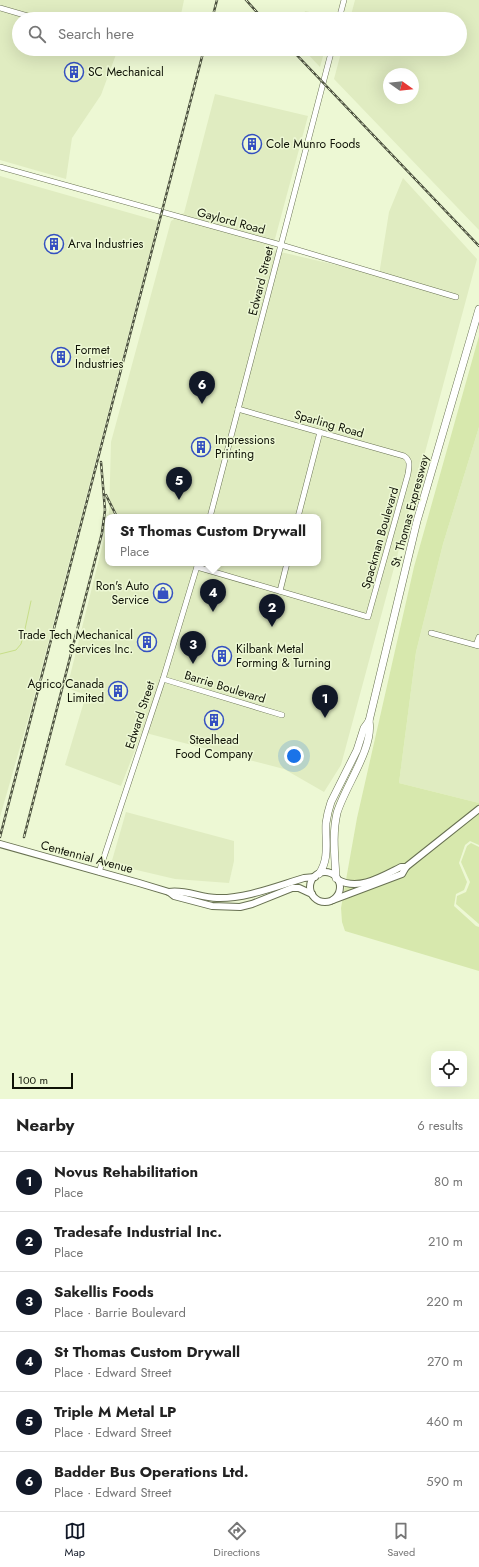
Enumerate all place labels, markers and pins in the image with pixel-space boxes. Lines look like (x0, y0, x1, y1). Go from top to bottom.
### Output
building icon: SC Mechanical (63, 61, 85, 83)
place label: SC Mechanical (88, 63, 164, 81)
building icon: Cole Munro Foods (241, 133, 263, 155)
place label: Cole Munro Foods (266, 135, 360, 153)
building icon: Arva Industries (43, 233, 65, 255)
place label: Arva Industries (68, 235, 144, 253)
place label: Formet Industries (75, 341, 124, 373)
building icon: Formet Industries (50, 346, 72, 368)
pin: 6 (189, 371, 215, 404)
place label: Impressions Printing (215, 431, 275, 463)
building icon: Impressions Printing (190, 436, 212, 458)
pin: 5 (166, 467, 192, 500)
place label: Ron's Auto Service (96, 577, 149, 609)
pin: 4 (200, 579, 226, 612)
shop icon: Ron's Auto Service (152, 582, 174, 604)
pin: 2 (259, 594, 285, 627)
place label: Trade Tech Mechanical Services Inc. (18, 626, 133, 658)
building icon: Trade Tech Mechanical Services Inc. (136, 631, 158, 653)
pin: 3 (180, 631, 206, 664)
place label: Kilbank Metal Forming & Turning (236, 640, 331, 672)
building icon: Kilbank Metal Forming & Turning (211, 645, 233, 667)
place label: Agrico Canada Limited (27, 675, 104, 707)
building icon: Agrico Canada Limited (107, 680, 129, 702)
pin: 1 (312, 685, 338, 718)
building icon: Steelhead Food Company (203, 709, 225, 731)
place label: Steelhead Food Company (175, 731, 253, 763)

